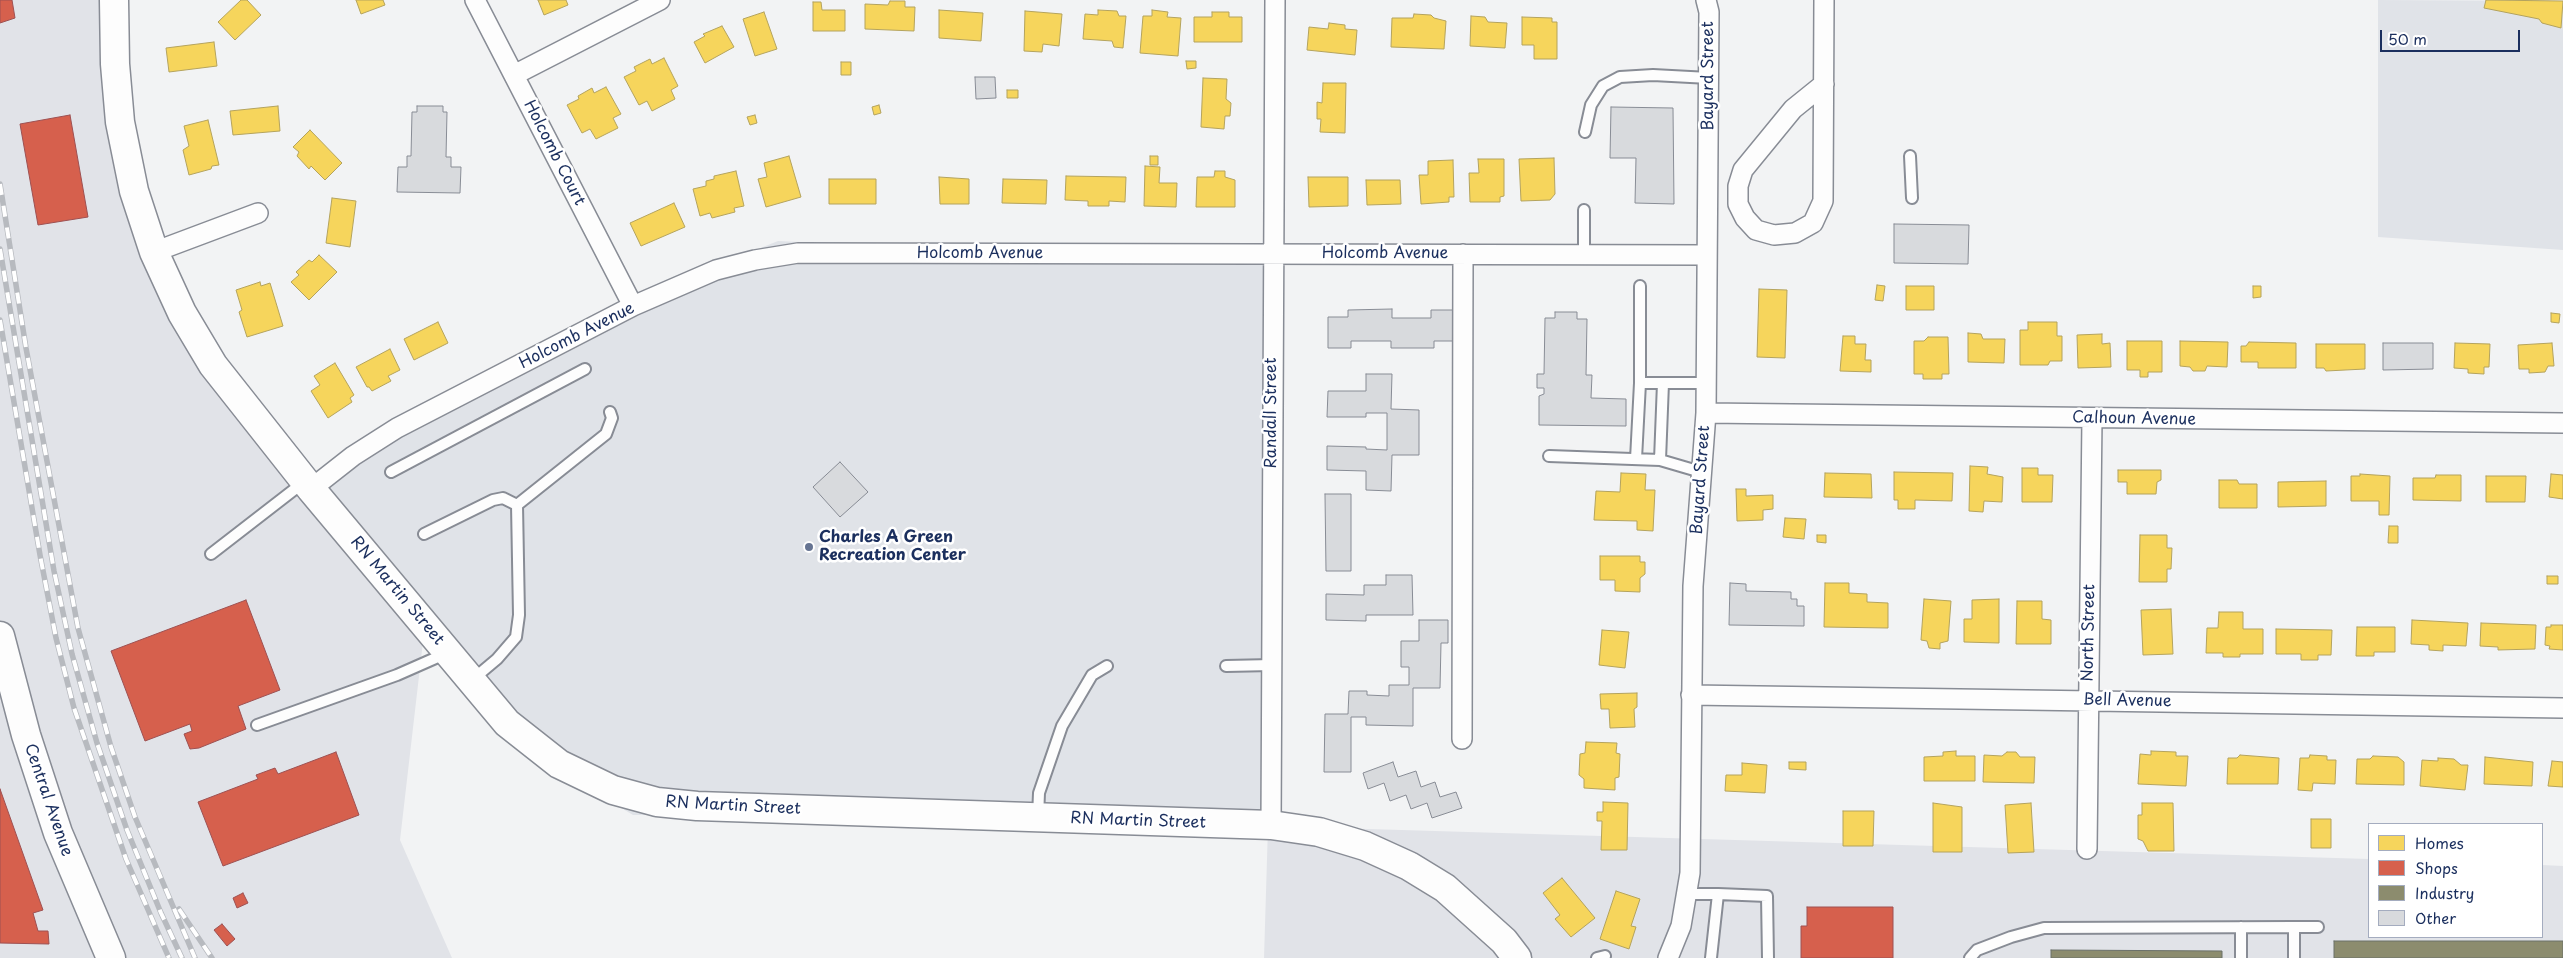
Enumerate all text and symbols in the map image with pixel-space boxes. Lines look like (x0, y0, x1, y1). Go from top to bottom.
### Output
scale bar (2383, 20, 2523, 52)
street label: Bayard Street (1699, 21, 1719, 131)
text: 50 m (2388, 27, 2427, 50)
street label: Holcomb Court (519, 97, 589, 209)
street label: Holcomb Avenue (917, 244, 1043, 264)
street label: Holcomb Avenue (1322, 244, 1448, 264)
street label: Holcomb Avenue (516, 299, 638, 373)
street label: Randall Street (1262, 357, 1282, 469)
street label: Calhoun Avenue (2072, 408, 2196, 430)
street label: Bayard Street (1688, 425, 1714, 535)
place label: Charles A Green Recreation Center (819, 528, 966, 566)
street label: RN Martin Street (346, 533, 448, 649)
marker: Charles A Green Recreation Center (803, 541, 815, 553)
street label: North Street (2079, 584, 2099, 682)
street label: Bell Avenue (2082, 691, 2172, 711)
street label: Central Avenue (20, 741, 76, 859)
street label: RN Martin Street (665, 793, 801, 819)
street label: RN Martin Street (1070, 809, 1206, 833)
legend (2368, 823, 2543, 938)
text: Homes (2415, 831, 2464, 854)
text: Shops (2415, 856, 2458, 879)
text: Industry (2415, 881, 2474, 904)
text: Other (2415, 906, 2456, 929)

